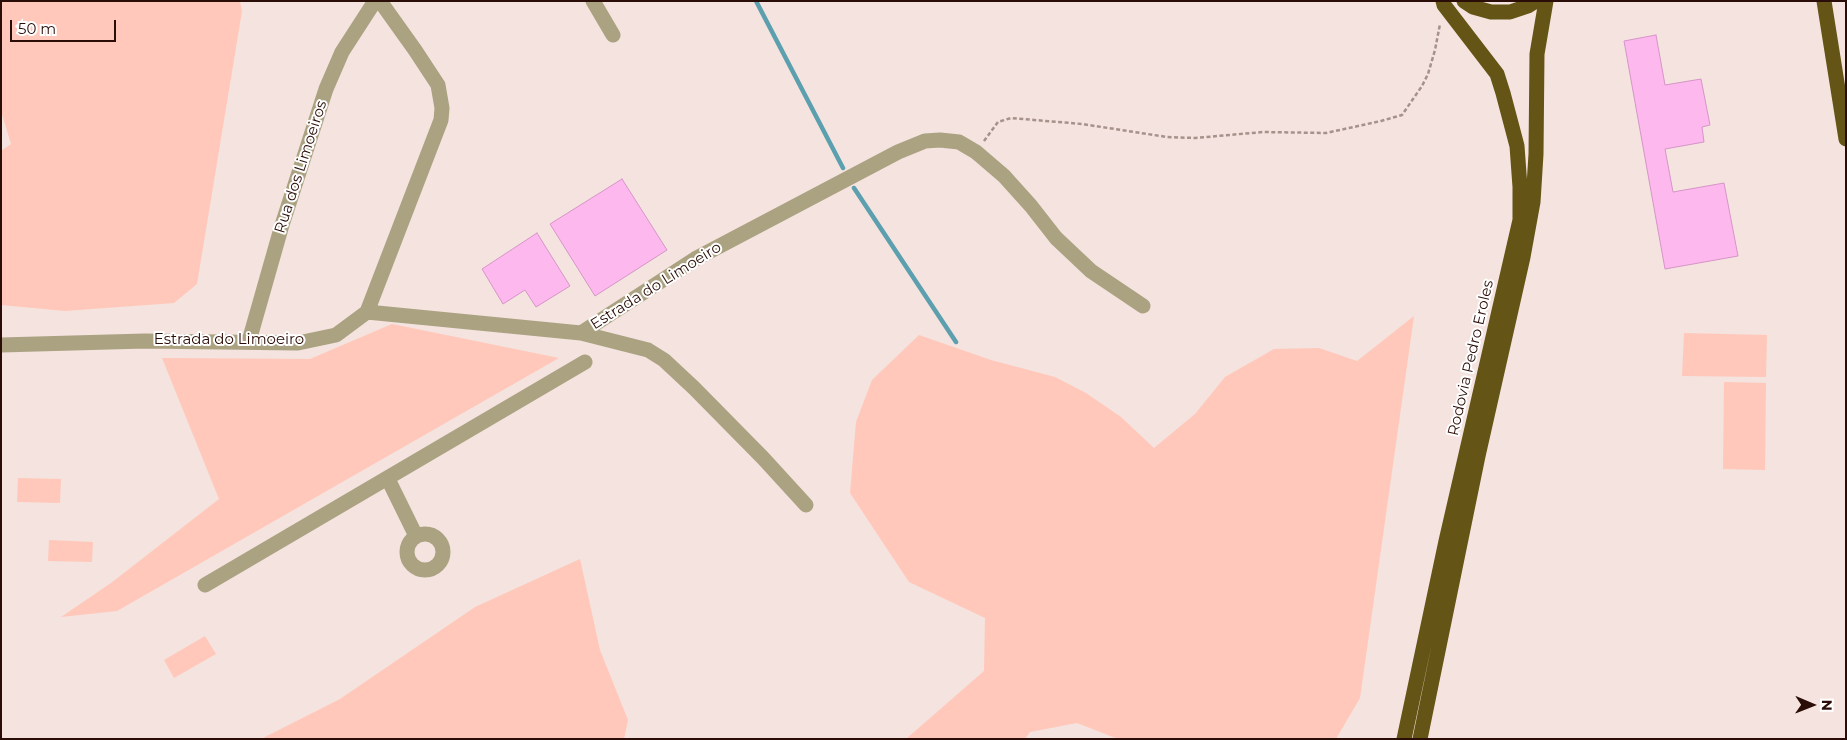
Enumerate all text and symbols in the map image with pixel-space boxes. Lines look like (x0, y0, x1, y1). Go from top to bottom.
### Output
scale bar (12, 10, 119, 42)
text: 50 m (18, 19, 56, 38)
street label: Rua dos Limoeiros (271, 98, 331, 236)
street label: Estrada do Limoeiro (587, 238, 725, 334)
street label: Rodovia Pedro Eroles (1444, 278, 1498, 438)
street label: Estrada do Limoeiro (154, 331, 304, 349)
north arrow (1787, 680, 1837, 730)
text: N (1818, 699, 1836, 711)

